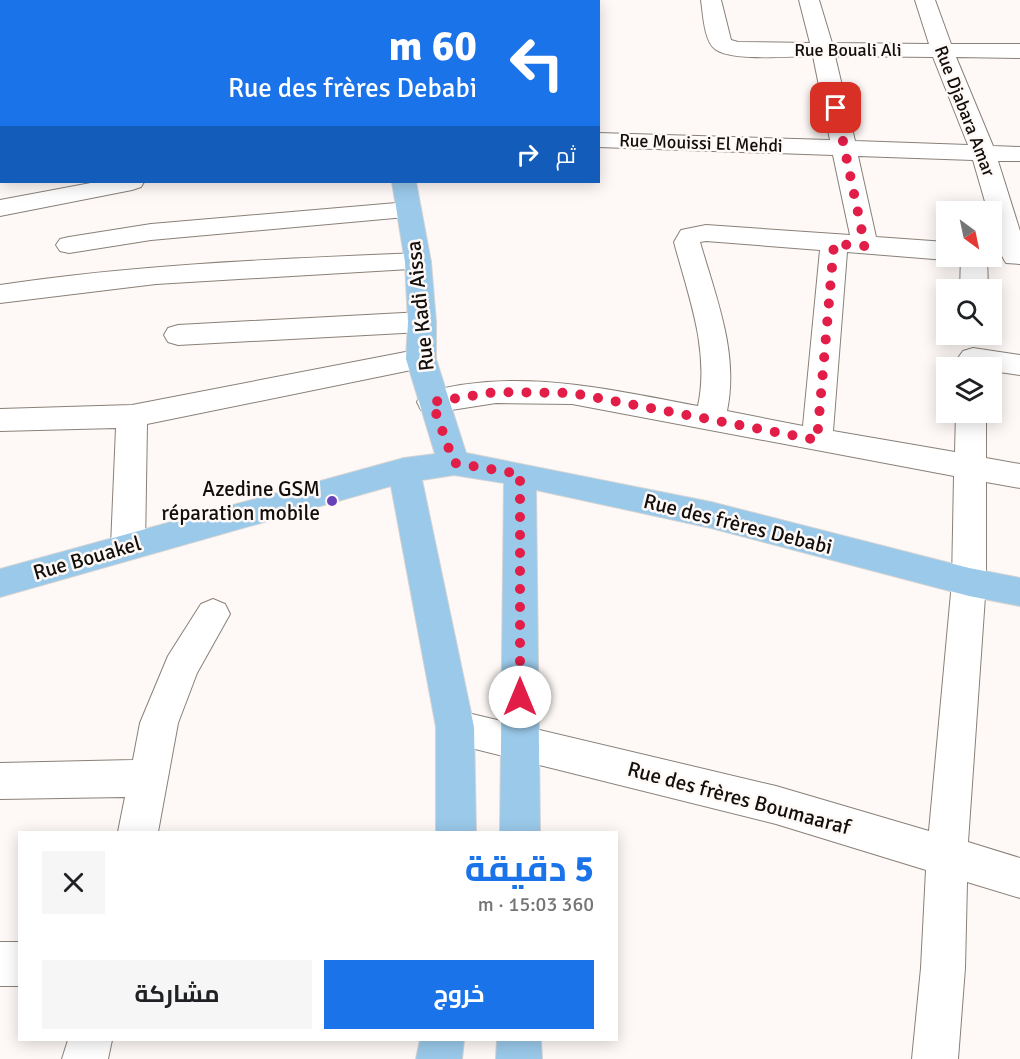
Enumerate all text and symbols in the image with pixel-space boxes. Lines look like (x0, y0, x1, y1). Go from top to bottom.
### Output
text: 60 m (388, 21, 477, 72)
icon: left (498, 24, 576, 102)
street label: Rue Bouali Ali (794, 39, 902, 61)
street label: Rue Djabara Amar (930, 43, 1000, 180)
text: Rue des frères Debabi (228, 72, 477, 105)
pin (810, 82, 861, 133)
icon: arrive (819, 91, 852, 124)
street label: Rue Mouissi El Mehdi (619, 129, 783, 157)
icon: right (511, 138, 544, 171)
text: ثم (556, 142, 576, 169)
north arrow (936, 201, 1002, 267)
map controls (936, 201, 1002, 423)
street label: Rue Kadi Aissa (400, 240, 440, 372)
button: search (936, 279, 1002, 345)
button: layers (936, 357, 1002, 423)
place label: Azedine GSM réparation mobile (161, 476, 320, 526)
street label: Rue des frères Debabi (641, 488, 835, 560)
marker: Azedine GSM réparation mobile (325, 494, 339, 508)
street label: Rue Bouakel (30, 530, 144, 586)
position arrow (488, 665, 552, 729)
street label: Rue des frères Boumaaraf (625, 756, 854, 840)
text: 5 دقيقة (465, 847, 594, 892)
button: close (42, 851, 105, 914)
text: 360 m · 15:03 (478, 892, 594, 917)
button: مشاركة (42, 960, 312, 1029)
button: خروج (324, 960, 594, 1029)

